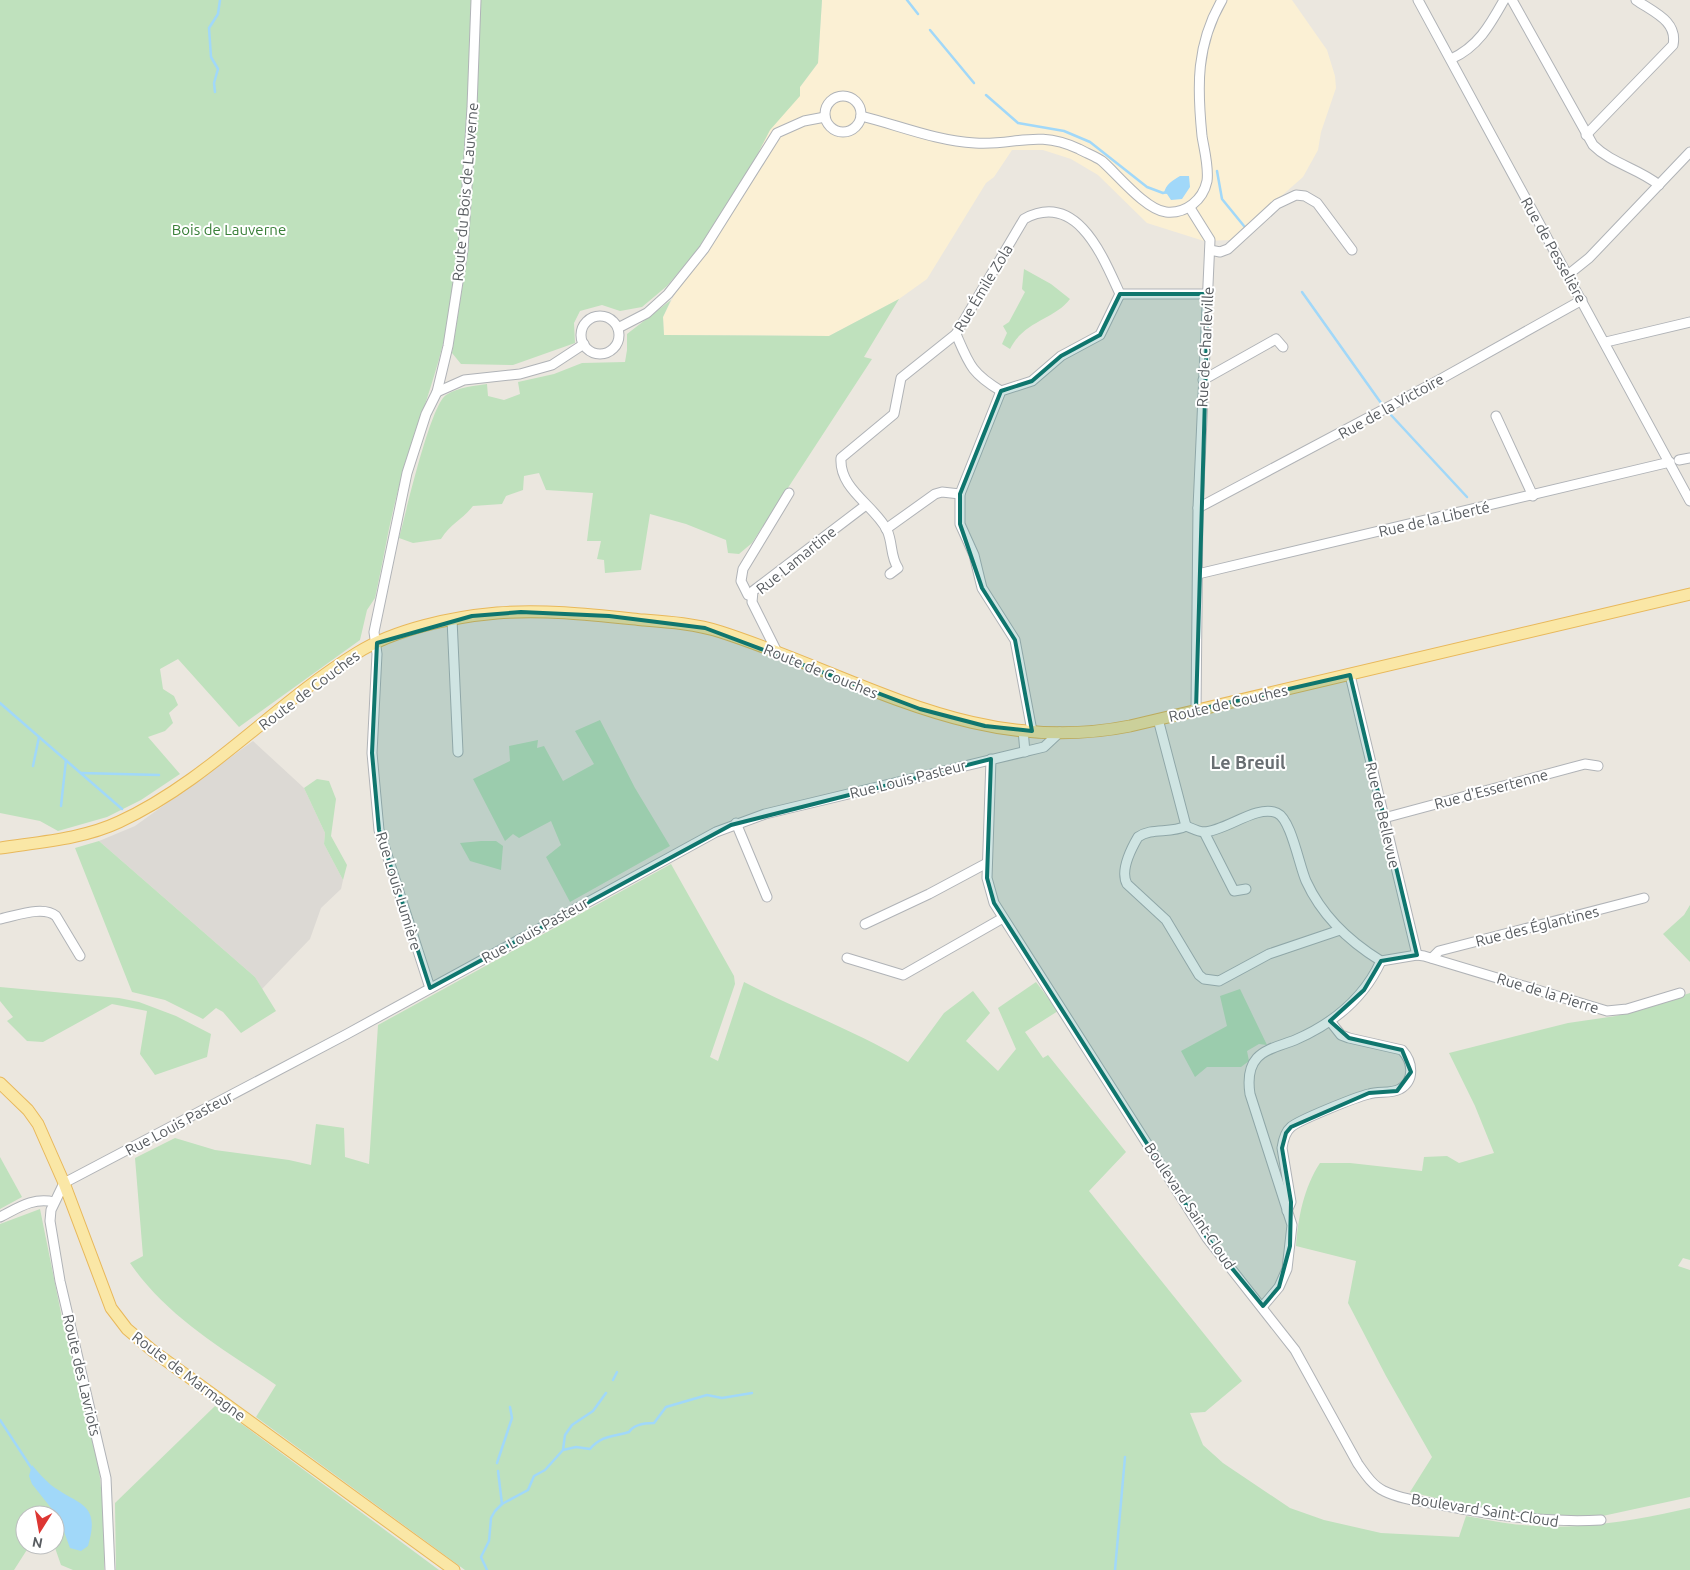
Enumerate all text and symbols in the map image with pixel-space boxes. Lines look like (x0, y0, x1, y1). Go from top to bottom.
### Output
street label: Route du Bois de Lauverne (449, 102, 481, 282)
street label: Rue de Pesselière (1518, 194, 1590, 306)
park label: Bois de Lauverne (172, 221, 286, 238)
street label: Rue Émile Zola (950, 241, 1016, 335)
street label: Rue de Charleville (1193, 286, 1217, 408)
street label: Rue de la Victoire (1335, 370, 1447, 442)
street label: Rue de la Liberté (1377, 498, 1491, 540)
street label: Rue Lamartine (753, 523, 839, 597)
street label: Route de Couches (761, 640, 881, 702)
street label: Route de Couches (255, 647, 363, 733)
street label: Route de Couches (1167, 681, 1289, 725)
district label: Le Breuil (1210, 752, 1286, 772)
street label: Rue Louis Pasteur (848, 756, 968, 802)
street label: Rue de Bellevue (1363, 760, 1403, 870)
street label: Rue d'Essertenne (1432, 766, 1550, 812)
street label: Rue Louis Lumière (373, 830, 425, 952)
street label: Rue Louis Pasteur (479, 893, 592, 966)
street label: Rue des Églantines (1474, 902, 1600, 950)
street label: Rue de la Pierre (1495, 969, 1601, 1017)
street label: Rue Louis Pasteur (122, 1087, 236, 1159)
street label: Boulevard Saint-Cloud (1141, 1140, 1239, 1272)
street label: Route des Lavriots (60, 1312, 104, 1438)
street label: Route de Marmagne (129, 1328, 249, 1424)
street label: Boulevard Saint-Cloud (1410, 1490, 1560, 1530)
north arrow (15, 1505, 65, 1555)
text: N (31, 1534, 44, 1552)

